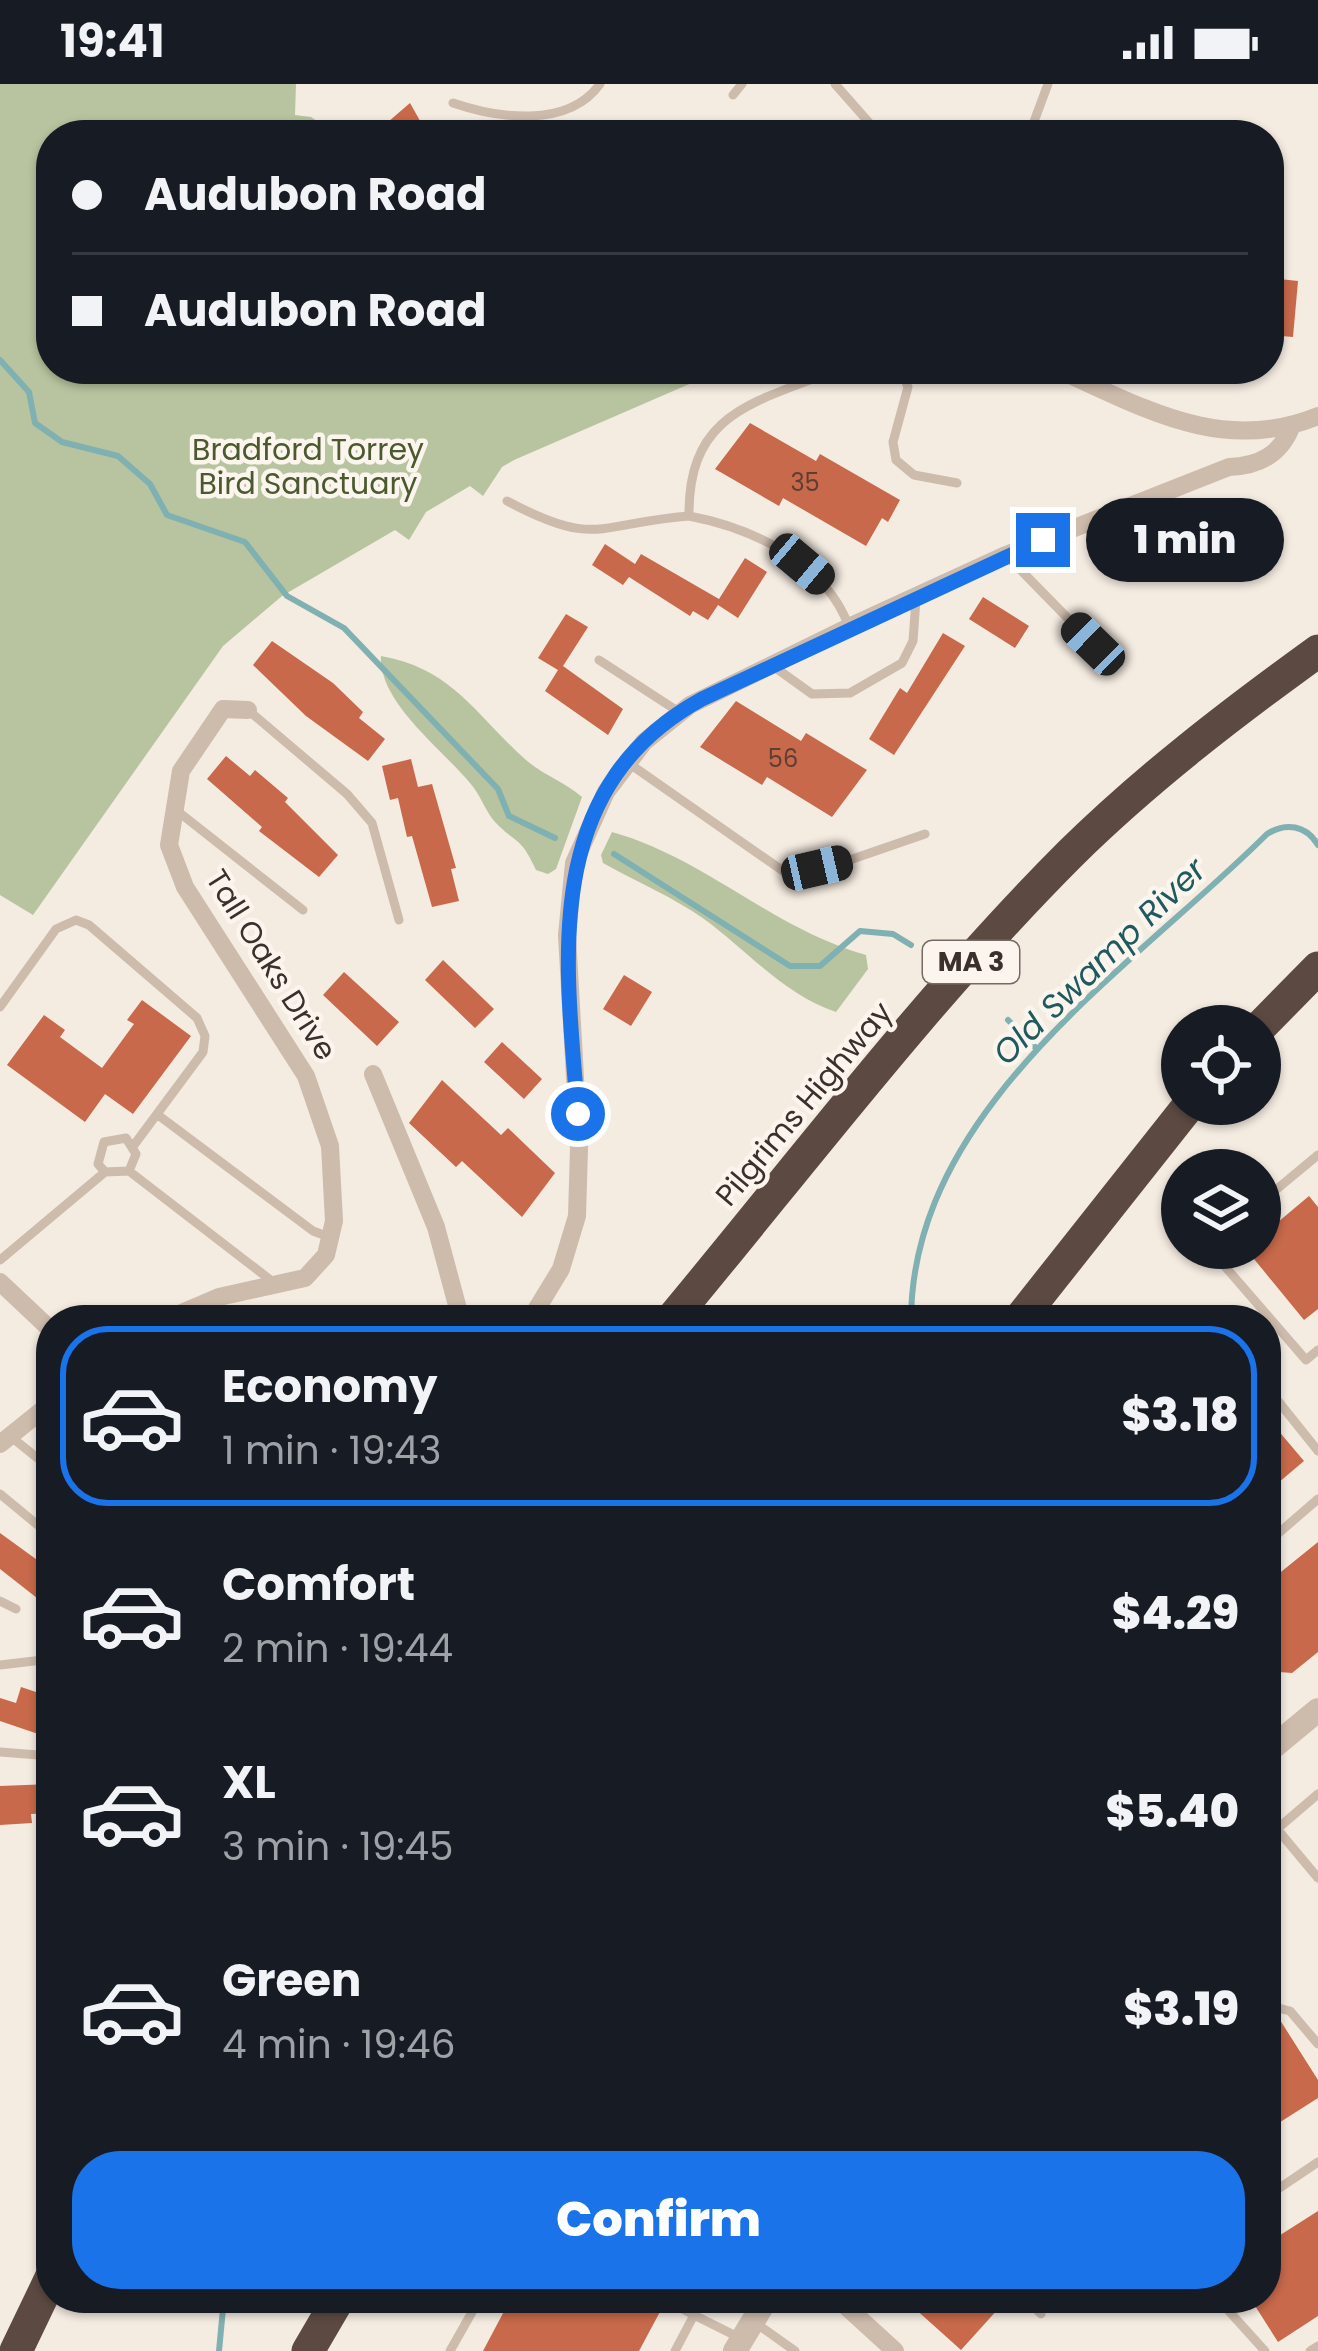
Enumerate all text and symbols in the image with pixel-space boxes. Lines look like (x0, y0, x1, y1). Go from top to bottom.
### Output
text: 19:41 (60, 10, 165, 73)
text: Audubon Road (144, 163, 487, 226)
text: Audubon Road (144, 279, 487, 342)
park label: Bradford Torrey Bird Sanctuary (192, 428, 424, 505)
house number: 35 (790, 466, 820, 499)
callout: 1 min (1085, 498, 1283, 582)
text: 1 min (1134, 512, 1236, 567)
route end (1016, 513, 1070, 567)
car (763, 527, 841, 601)
car (1055, 606, 1131, 682)
house number: 56 (768, 742, 798, 775)
car (778, 842, 856, 894)
water label: Old Swamp River (982, 847, 1217, 1076)
street label: Tall Oaks Drive (196, 861, 347, 1068)
road number: MA 3 (923, 941, 1019, 983)
street label: Pilgrims Highway (705, 992, 902, 1215)
map controls (1161, 1005, 1281, 1269)
button: locate (1161, 1005, 1281, 1125)
route start (551, 1087, 605, 1141)
button: layers (1161, 1149, 1281, 1269)
text: Economy (222, 1355, 437, 1418)
icon: car (78, 1362, 186, 1470)
text: $3.18 (1121, 1384, 1239, 1447)
text: 1 min · 19:43 (222, 1423, 442, 1478)
text: Comfort (222, 1553, 415, 1616)
icon: car (78, 1560, 186, 1668)
text: $4.29 (1112, 1582, 1239, 1645)
text: 2 min · 19:44 (222, 1621, 453, 1676)
text: XL (222, 1751, 276, 1814)
icon: car (78, 1758, 186, 1866)
text: $5.40 (1106, 1780, 1239, 1843)
text: 3 min · 19:45 (222, 1819, 454, 1874)
text: Green (222, 1949, 361, 2012)
icon: car (78, 1956, 186, 2064)
text: $3.19 (1124, 1978, 1239, 2041)
text: 4 min · 19:46 (222, 2017, 455, 2072)
button: Confirm (72, 2151, 1245, 2289)

